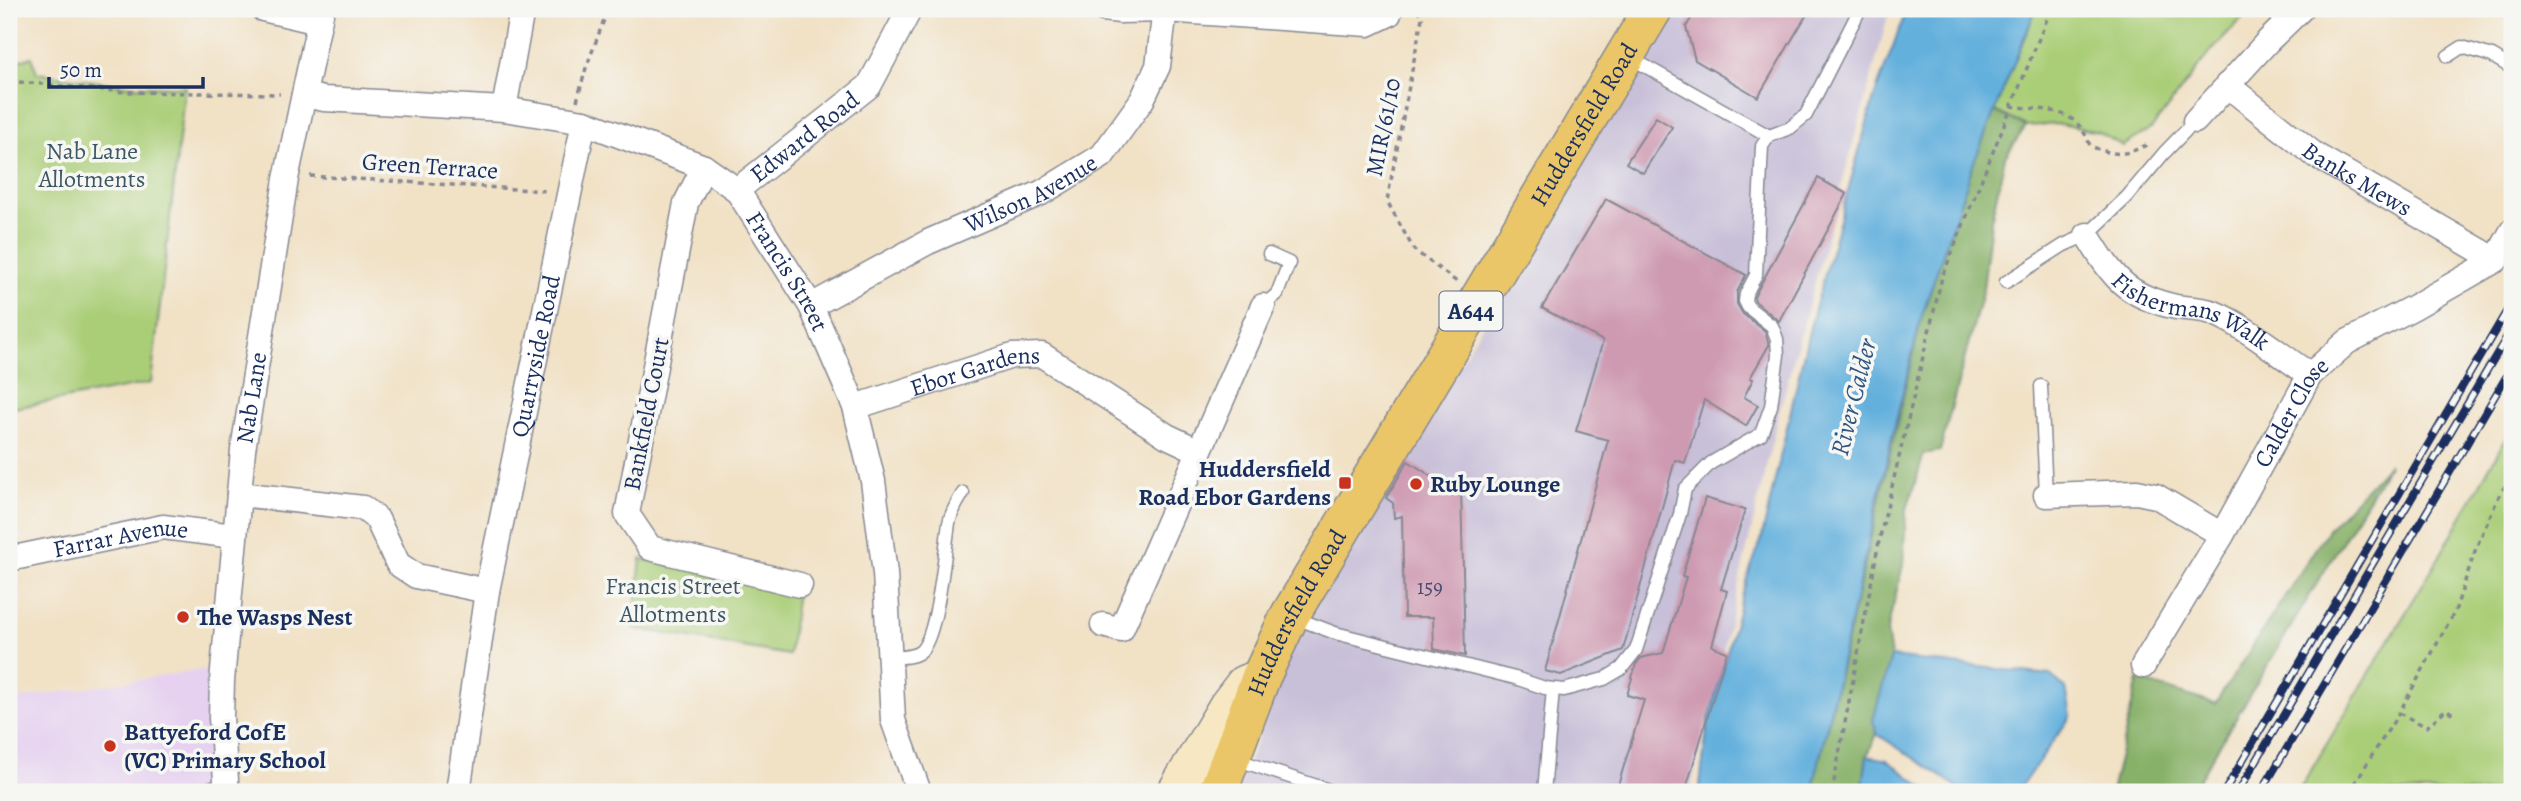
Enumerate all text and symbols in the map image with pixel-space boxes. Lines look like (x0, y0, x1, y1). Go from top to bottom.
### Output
street label: Huddersfield Road (1523, 37, 1645, 212)
scale bar (49, 46, 203, 90)
text: 50 m (60, 56, 102, 84)
street label: MIR/61/10 (1358, 75, 1408, 179)
street label: Edward Road (743, 84, 866, 190)
park label: Nab Lane Allotments (38, 135, 145, 195)
street label: Banks Mews (2295, 135, 2418, 224)
street label: Green Terrace (361, 145, 499, 187)
street label: Wilson Avenue (958, 147, 1103, 241)
street label: Francis Street (739, 205, 836, 336)
street label: Fishermans Walk (2105, 265, 2276, 358)
street label: Quarryside Road (503, 272, 568, 440)
road number: A644 (1440, 292, 1502, 330)
water label: River Calder (1822, 334, 1885, 459)
street label: Bankfield Court (615, 335, 677, 493)
street label: Ebor Gardens (906, 339, 1041, 404)
street label: Nab Lane (228, 350, 274, 446)
street label: Calder Close (2246, 350, 2336, 473)
place label: Huddersfield Road Ebor Gardens (1138, 453, 1331, 513)
place label: Ruby Lounge (1430, 468, 1560, 500)
marker: Huddersfield Road Ebor Gardens (1337, 475, 1353, 491)
marker: Ruby Lounge (1408, 476, 1424, 492)
street label: Farrar Avenue (50, 511, 190, 565)
street label: Huddersfield Road (1239, 523, 1354, 701)
park label: Francis Street Allotments (605, 570, 741, 630)
house number: 159 (1417, 573, 1443, 601)
place label: The Wasps Nest (197, 601, 352, 633)
marker: The Wasps Nest (175, 609, 191, 625)
place label: Battyeford CofE (VC) Primary School (124, 716, 327, 776)
marker: Battyeford CofE (VC) Primary School (102, 738, 118, 754)

